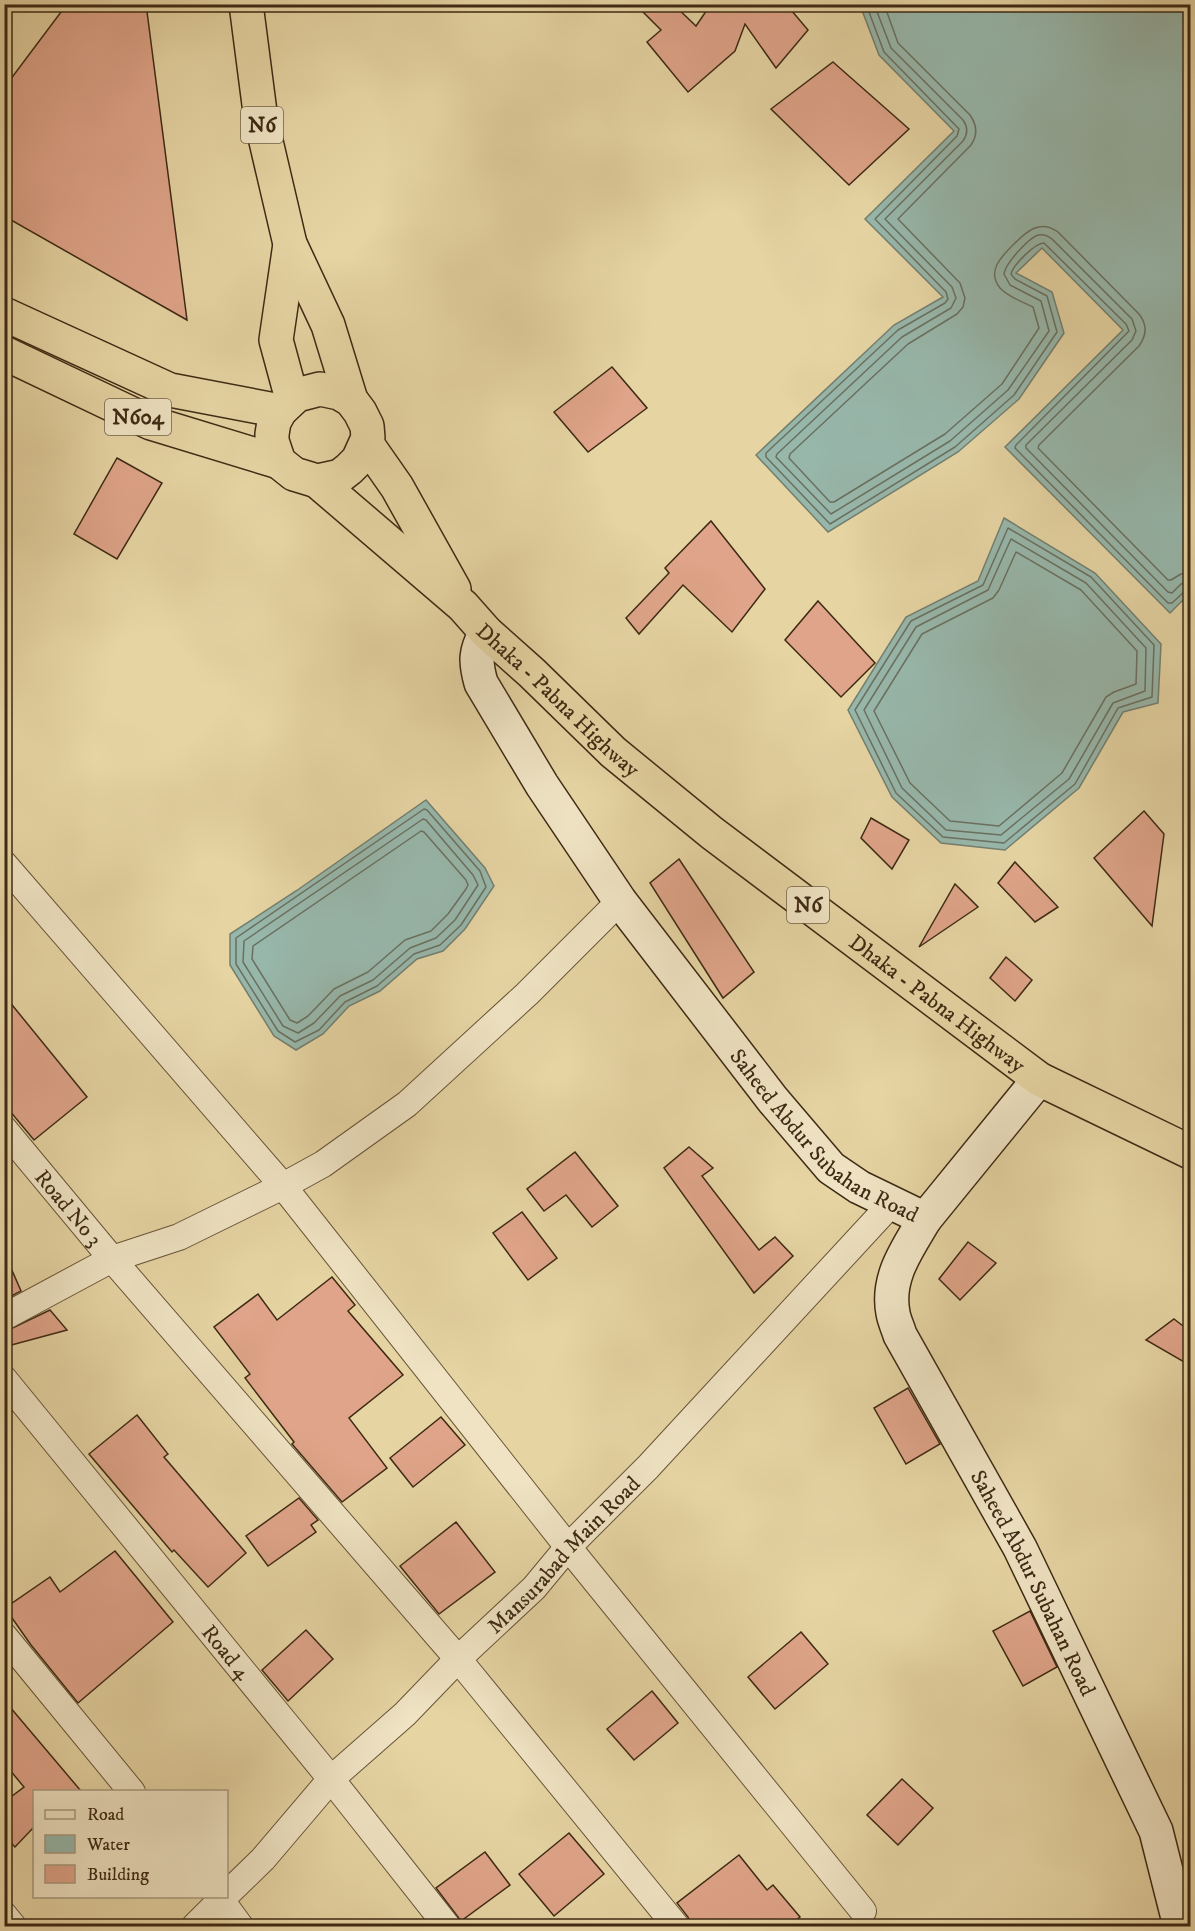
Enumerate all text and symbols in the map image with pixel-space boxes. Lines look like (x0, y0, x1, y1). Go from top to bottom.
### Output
road number: N6 (241, 107, 283, 143)
road number: N604 (105, 399, 171, 435)
street label: Dhaka - Pabna Highway (470, 618, 645, 784)
road number: N6 (787, 887, 829, 923)
street label: Dhaka - Pabna Highway (843, 929, 1031, 1079)
street label: Saheed Abdur Subahan Road (724, 1044, 923, 1229)
street label: Road No 3 (28, 1165, 108, 1252)
street label: Saheed Abdur Subahan Road (964, 1466, 1101, 1701)
street label: Mansurabad Main Road (482, 1471, 646, 1640)
street label: Road 4 (195, 1620, 257, 1686)
legend (33, 1790, 228, 1898)
text: Road (87, 1804, 124, 1826)
text: Water (86, 1834, 130, 1856)
text: Building (87, 1864, 149, 1886)

